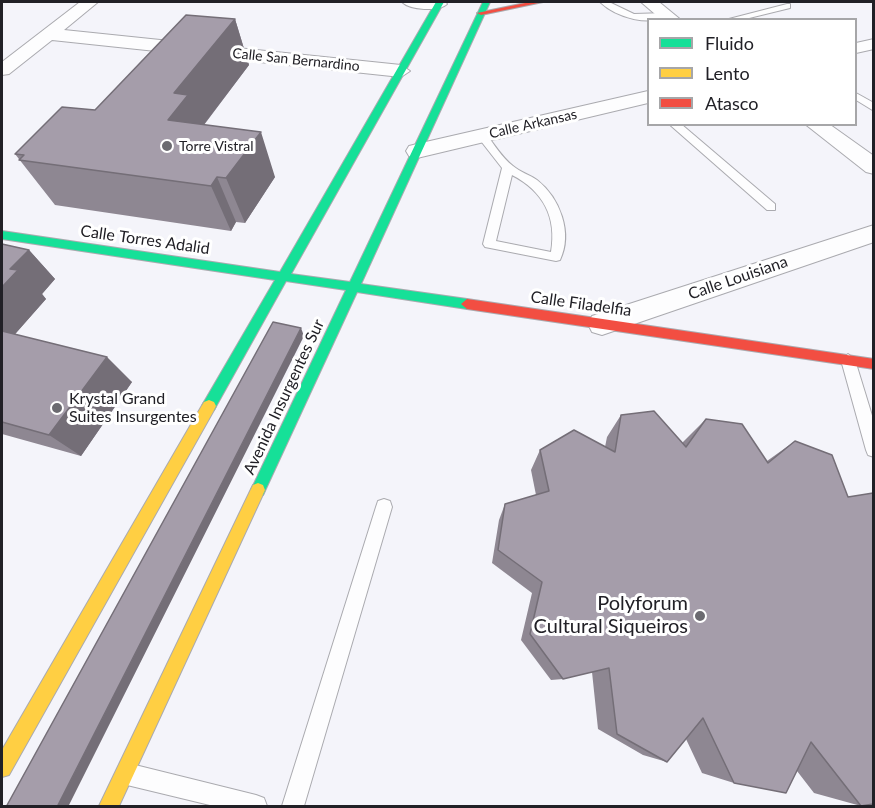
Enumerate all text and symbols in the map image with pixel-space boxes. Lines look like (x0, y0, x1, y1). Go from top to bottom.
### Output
legend (647, 18, 857, 126)
text: Fluido (705, 32, 754, 54)
street label: Calle San Bernardino (232, 45, 360, 75)
text: Lento (705, 62, 750, 84)
text: Atasco (705, 92, 758, 114)
street label: Calle Arkansas (488, 106, 578, 142)
place label: Torre Vistral (179, 138, 254, 154)
marker: Torre Vistral (160, 139, 174, 153)
street label: Calle Torres Adalid (79, 221, 211, 259)
street label: Calle Louisiana (686, 252, 790, 304)
street label: Calle Filadelfia (529, 287, 633, 321)
street label: Avenida Insurgentes Sur (240, 316, 328, 478)
place label: Krystal Grand Suites Insurgentes (69, 389, 197, 427)
marker: Krystal Grand Suites Insurgentes (50, 401, 64, 415)
place label: Polyforum Cultural Siqueiros (534, 592, 688, 639)
marker: Polyforum Cultural Siqueiros (693, 609, 707, 623)

